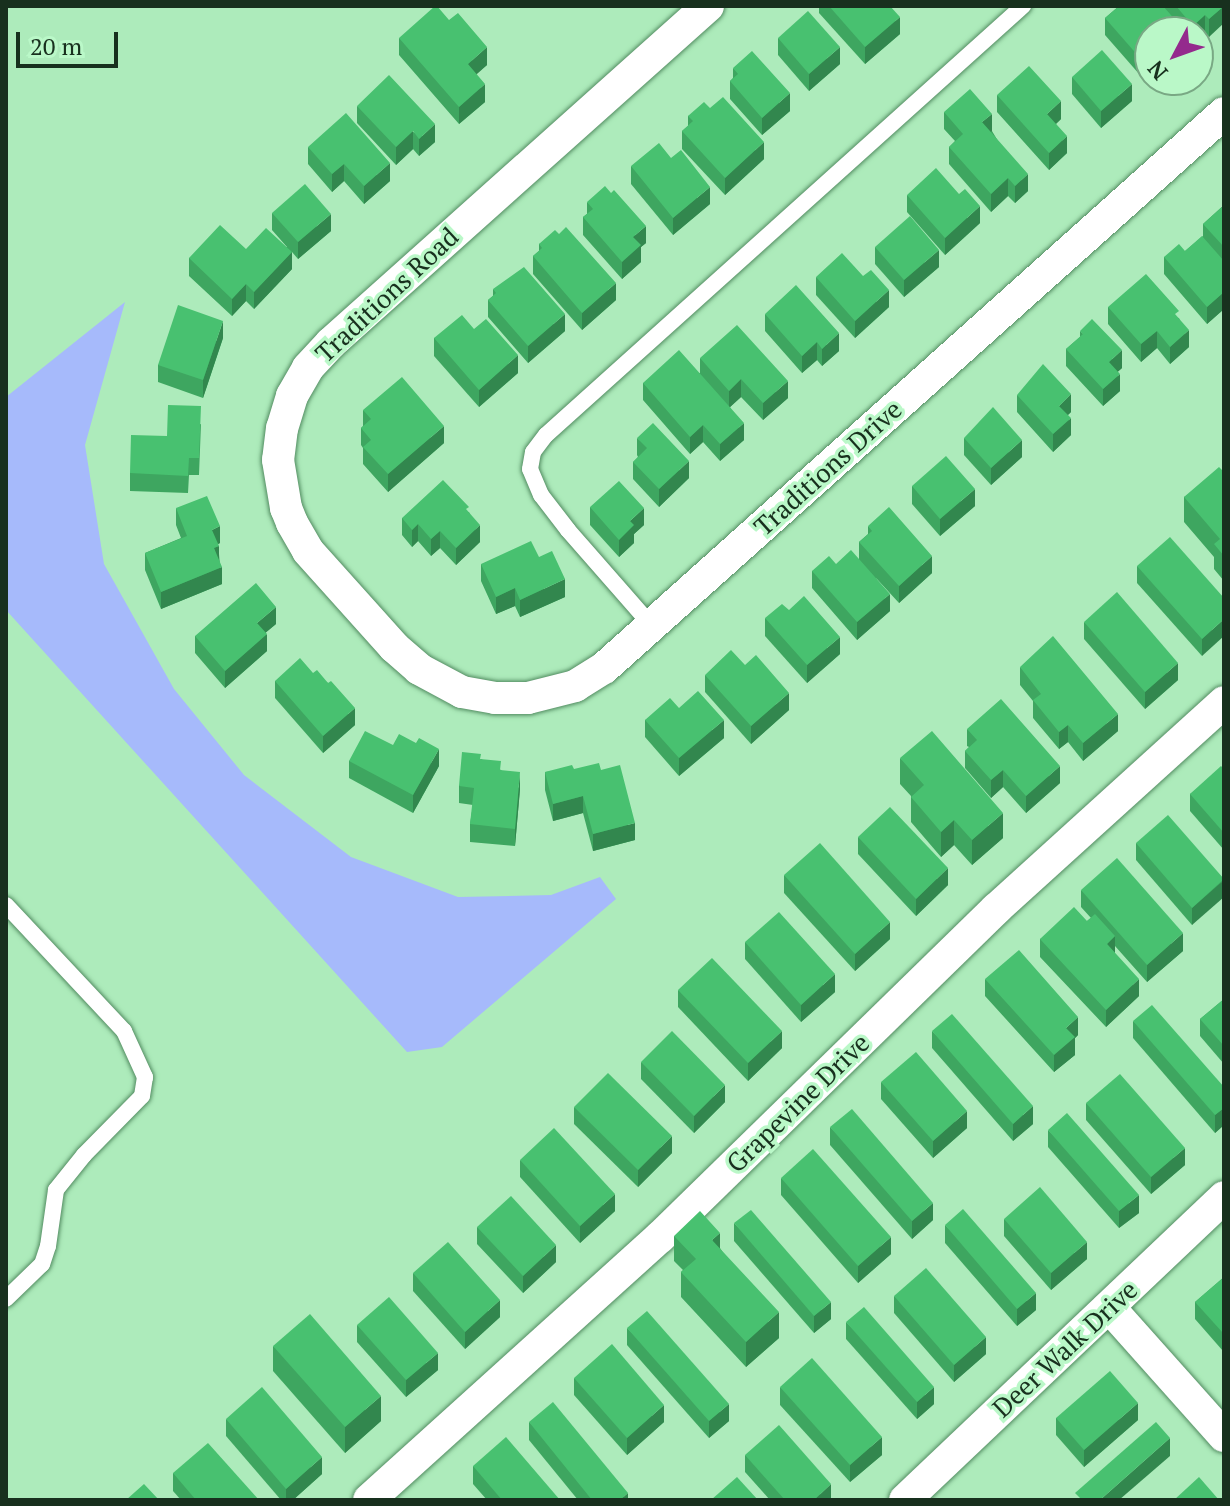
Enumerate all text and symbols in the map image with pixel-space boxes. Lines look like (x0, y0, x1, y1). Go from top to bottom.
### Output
scale bar (20, 16, 122, 66)
north arrow (1134, 16, 1214, 96)
text: 20 m (30, 30, 82, 62)
text: N (1141, 55, 1173, 87)
street label: Traditions Road (309, 221, 465, 369)
street label: Traditions Drive (748, 394, 908, 542)
street label: Grapevine Drive (720, 1027, 876, 1179)
street label: Deer Walk Drive (986, 1274, 1144, 1424)

